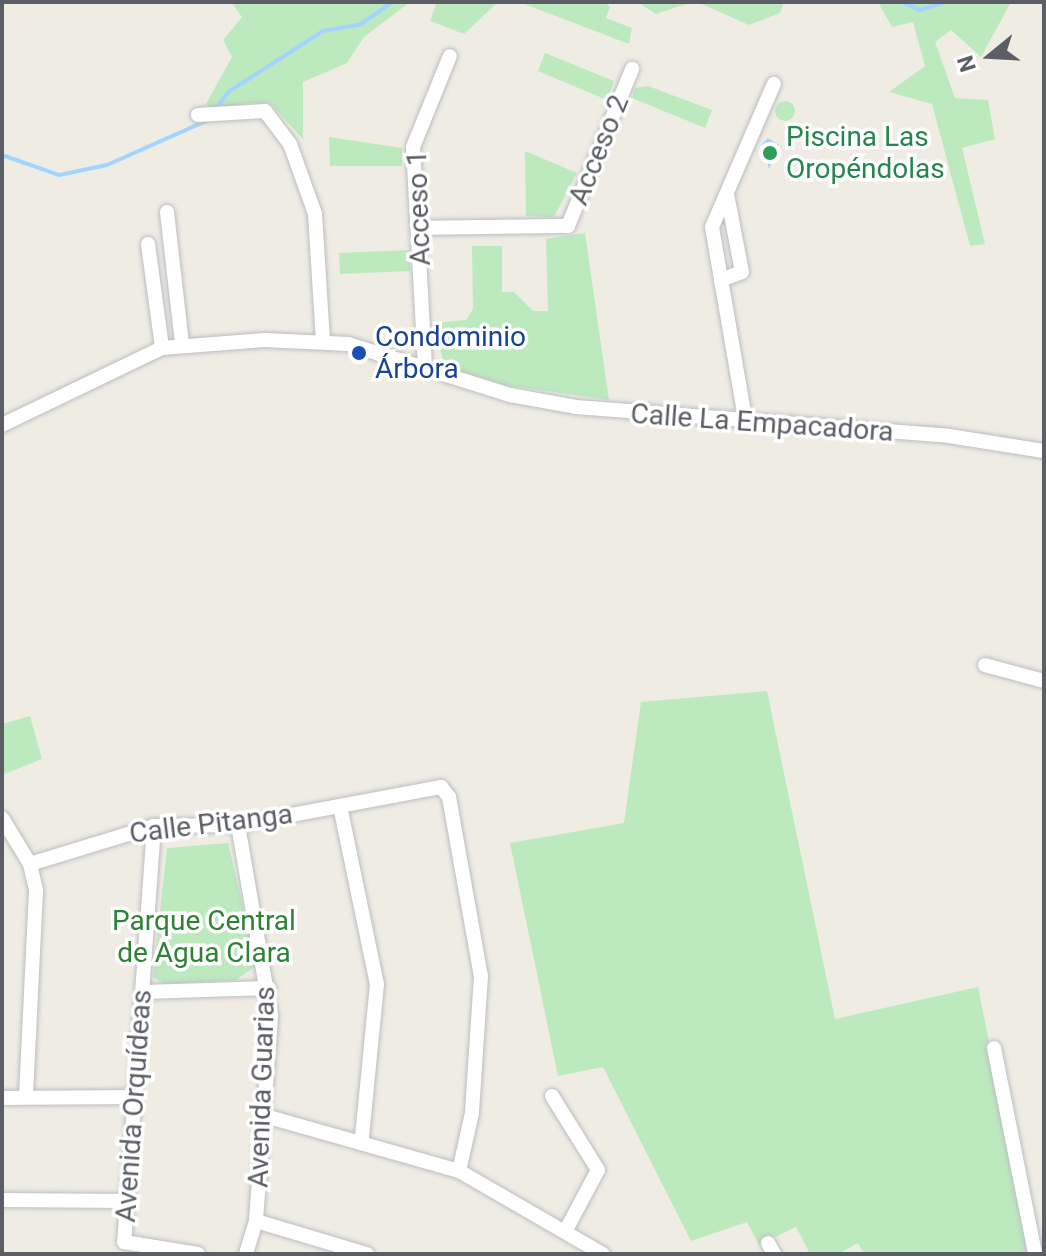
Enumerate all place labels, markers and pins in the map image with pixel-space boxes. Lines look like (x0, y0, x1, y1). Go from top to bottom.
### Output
place label: Piscina Las Oropéndolas (786, 120, 945, 186)
marker: Piscina Las Oropéndolas (761, 144, 779, 162)
place label: Condominio Árbora (375, 320, 526, 386)
marker: Condominio Árbora (350, 344, 368, 362)

